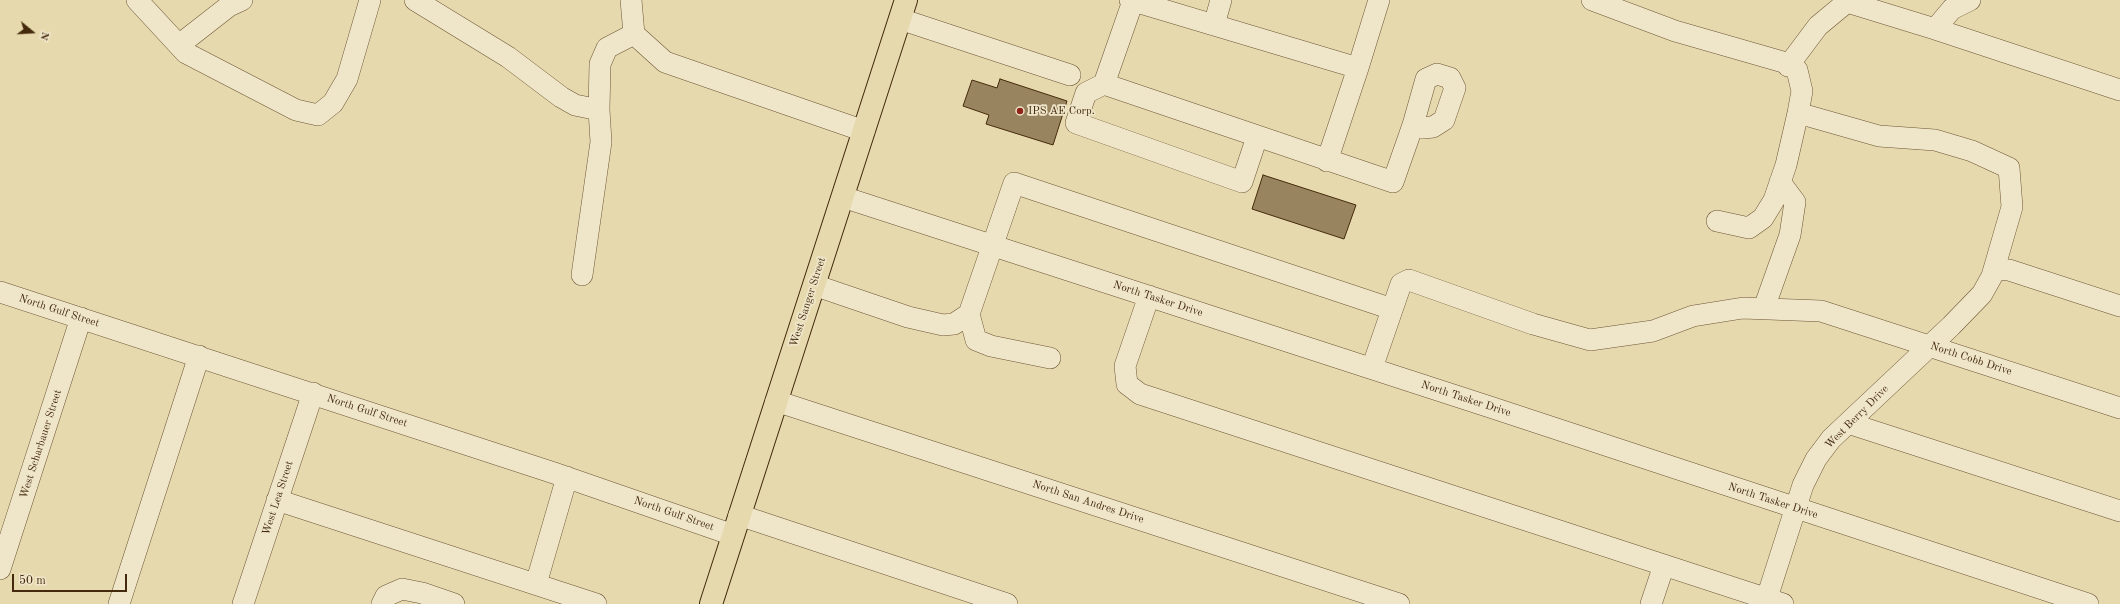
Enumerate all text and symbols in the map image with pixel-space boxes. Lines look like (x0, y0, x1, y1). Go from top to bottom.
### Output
north arrow (12, 12, 52, 52)
text: N (37, 30, 50, 42)
place label: IPS AE Corp. (1028, 104, 1095, 118)
marker: IPS AE Corp. (1015, 106, 1025, 116)
street label: West Sanger Street (787, 256, 829, 348)
street label: North Tasker Drive (1111, 278, 1205, 320)
street label: North Gulf Street (17, 292, 101, 330)
street label: North Cobb Drive (1929, 340, 2013, 378)
street label: North Tasker Drive (1419, 378, 1513, 420)
street label: West Berry Drive (1822, 382, 1892, 452)
street label: West Scharbauer Street (17, 388, 65, 500)
street label: North Gulf Street (325, 392, 409, 430)
street label: West Lea Street (260, 459, 296, 537)
street label: North San Andres Drive (1031, 478, 1145, 526)
street label: North Tasker Drive (1726, 480, 1820, 522)
street label: North Gulf Street (632, 494, 716, 534)
scale bar (14, 566, 129, 592)
text: 50 m (19, 575, 46, 587)

